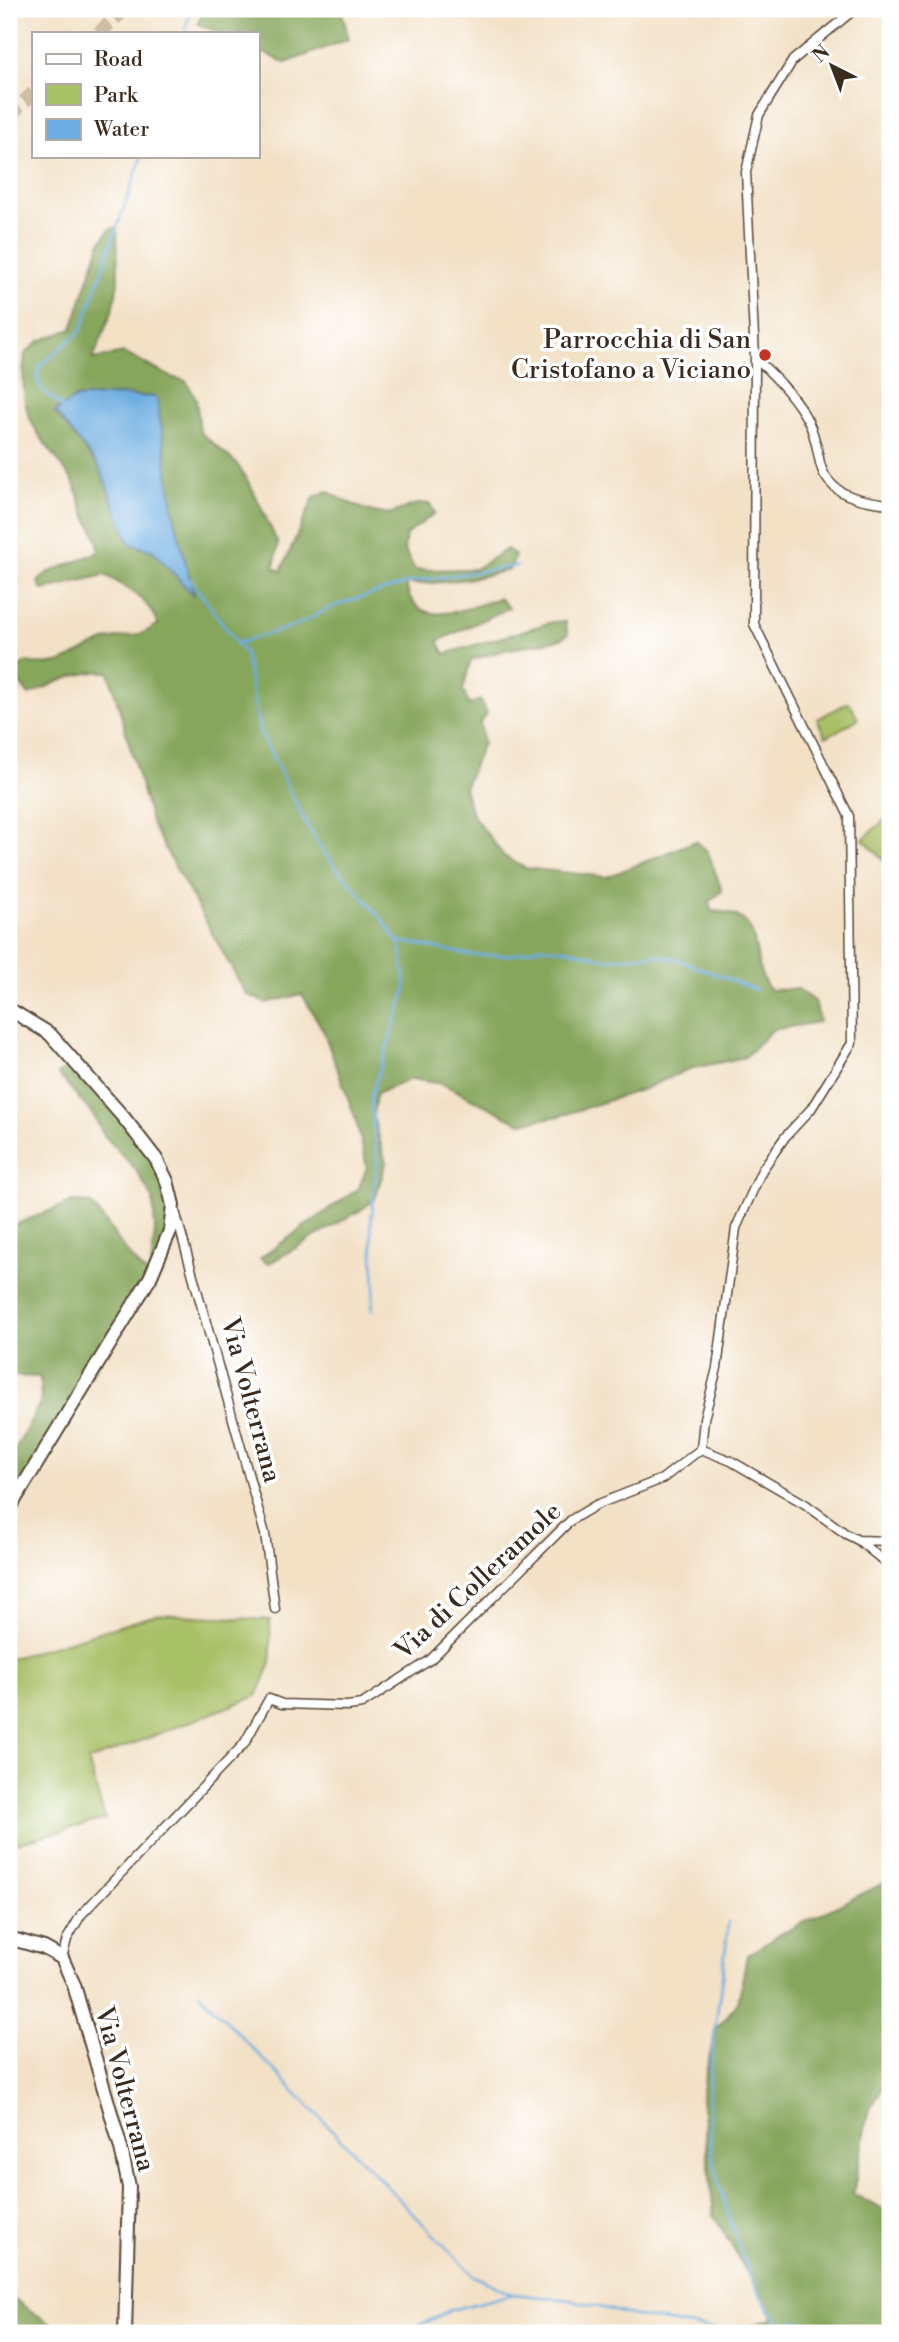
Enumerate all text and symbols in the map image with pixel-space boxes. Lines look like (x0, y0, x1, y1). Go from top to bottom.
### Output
legend (32, 32, 259, 158)
north arrow (797, 32, 867, 102)
text: N (808, 40, 835, 68)
text: Road (94, 47, 143, 73)
text: Park (94, 83, 139, 109)
text: Water (93, 117, 149, 143)
place label: Parrocchia di San Cristofano a Viciano (511, 324, 751, 386)
marker: Parrocchia di San Cristofano a Viciano (757, 347, 773, 363)
street label: Via Volterrana (213, 1313, 289, 1487)
street label: Via di Colleramole (387, 1496, 568, 1667)
street label: Via Volterrana (87, 2002, 163, 2176)

